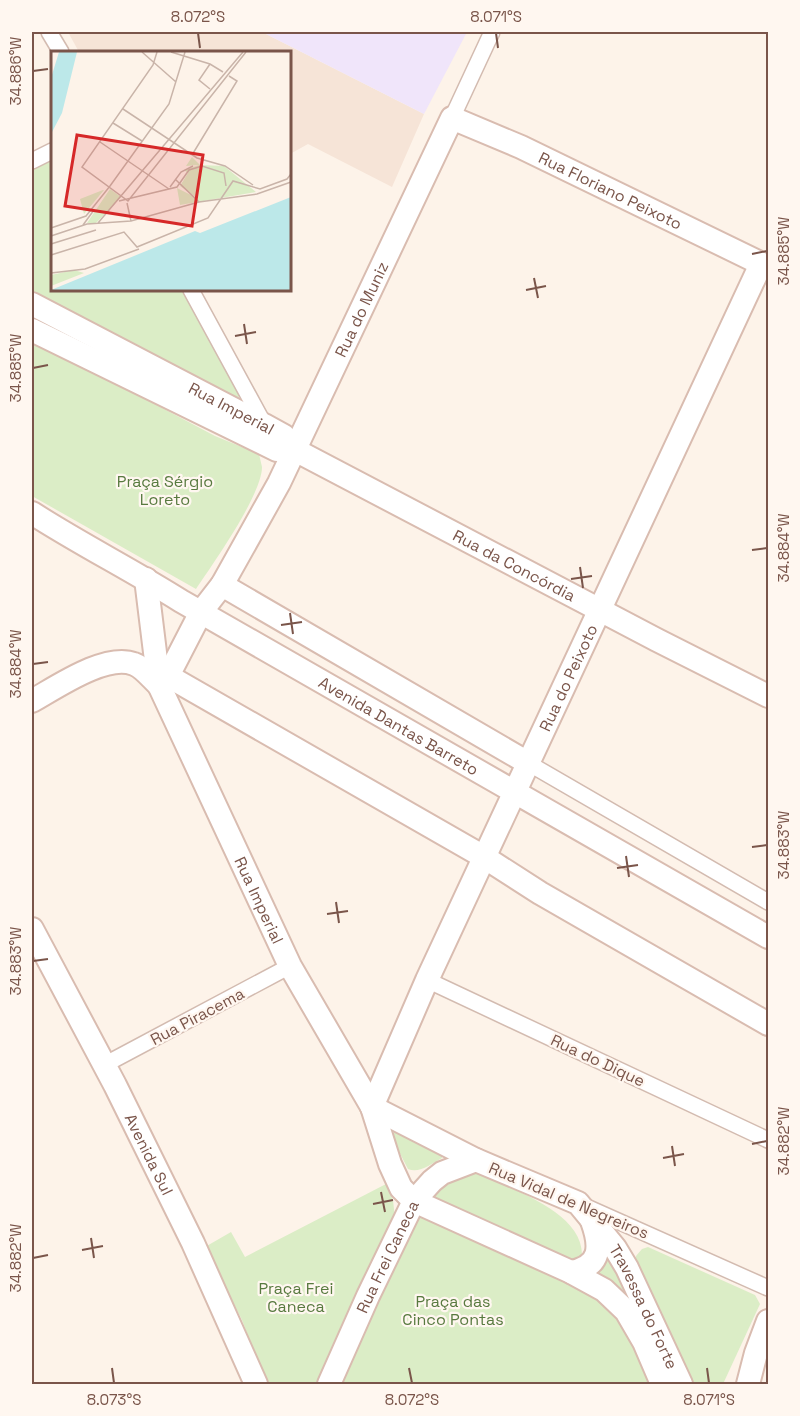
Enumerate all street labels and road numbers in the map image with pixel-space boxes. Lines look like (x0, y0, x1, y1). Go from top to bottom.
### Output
street label: Rua Floriano Peixoto (535, 147, 685, 235)
street label: Rua do Muniz (330, 258, 393, 361)
street label: Rua Imperial (185, 377, 278, 440)
street label: Rua da Concórdia (449, 525, 579, 606)
street label: Rua do Peixoto (534, 621, 602, 735)
street label: Avenida Dantas Barreto (315, 672, 482, 780)
street label: Rua Imperial (229, 853, 288, 947)
street label: Rua Piracema (147, 983, 248, 1050)
street label: Rua do Dique (547, 1029, 648, 1091)
street label: Avenida Sul (120, 1110, 178, 1199)
street label: Rua Vidal de Negreiros (486, 1157, 652, 1244)
street label: Rua Frei Caneca (352, 1197, 424, 1317)
street label: Travessa do Forte (604, 1241, 683, 1372)

